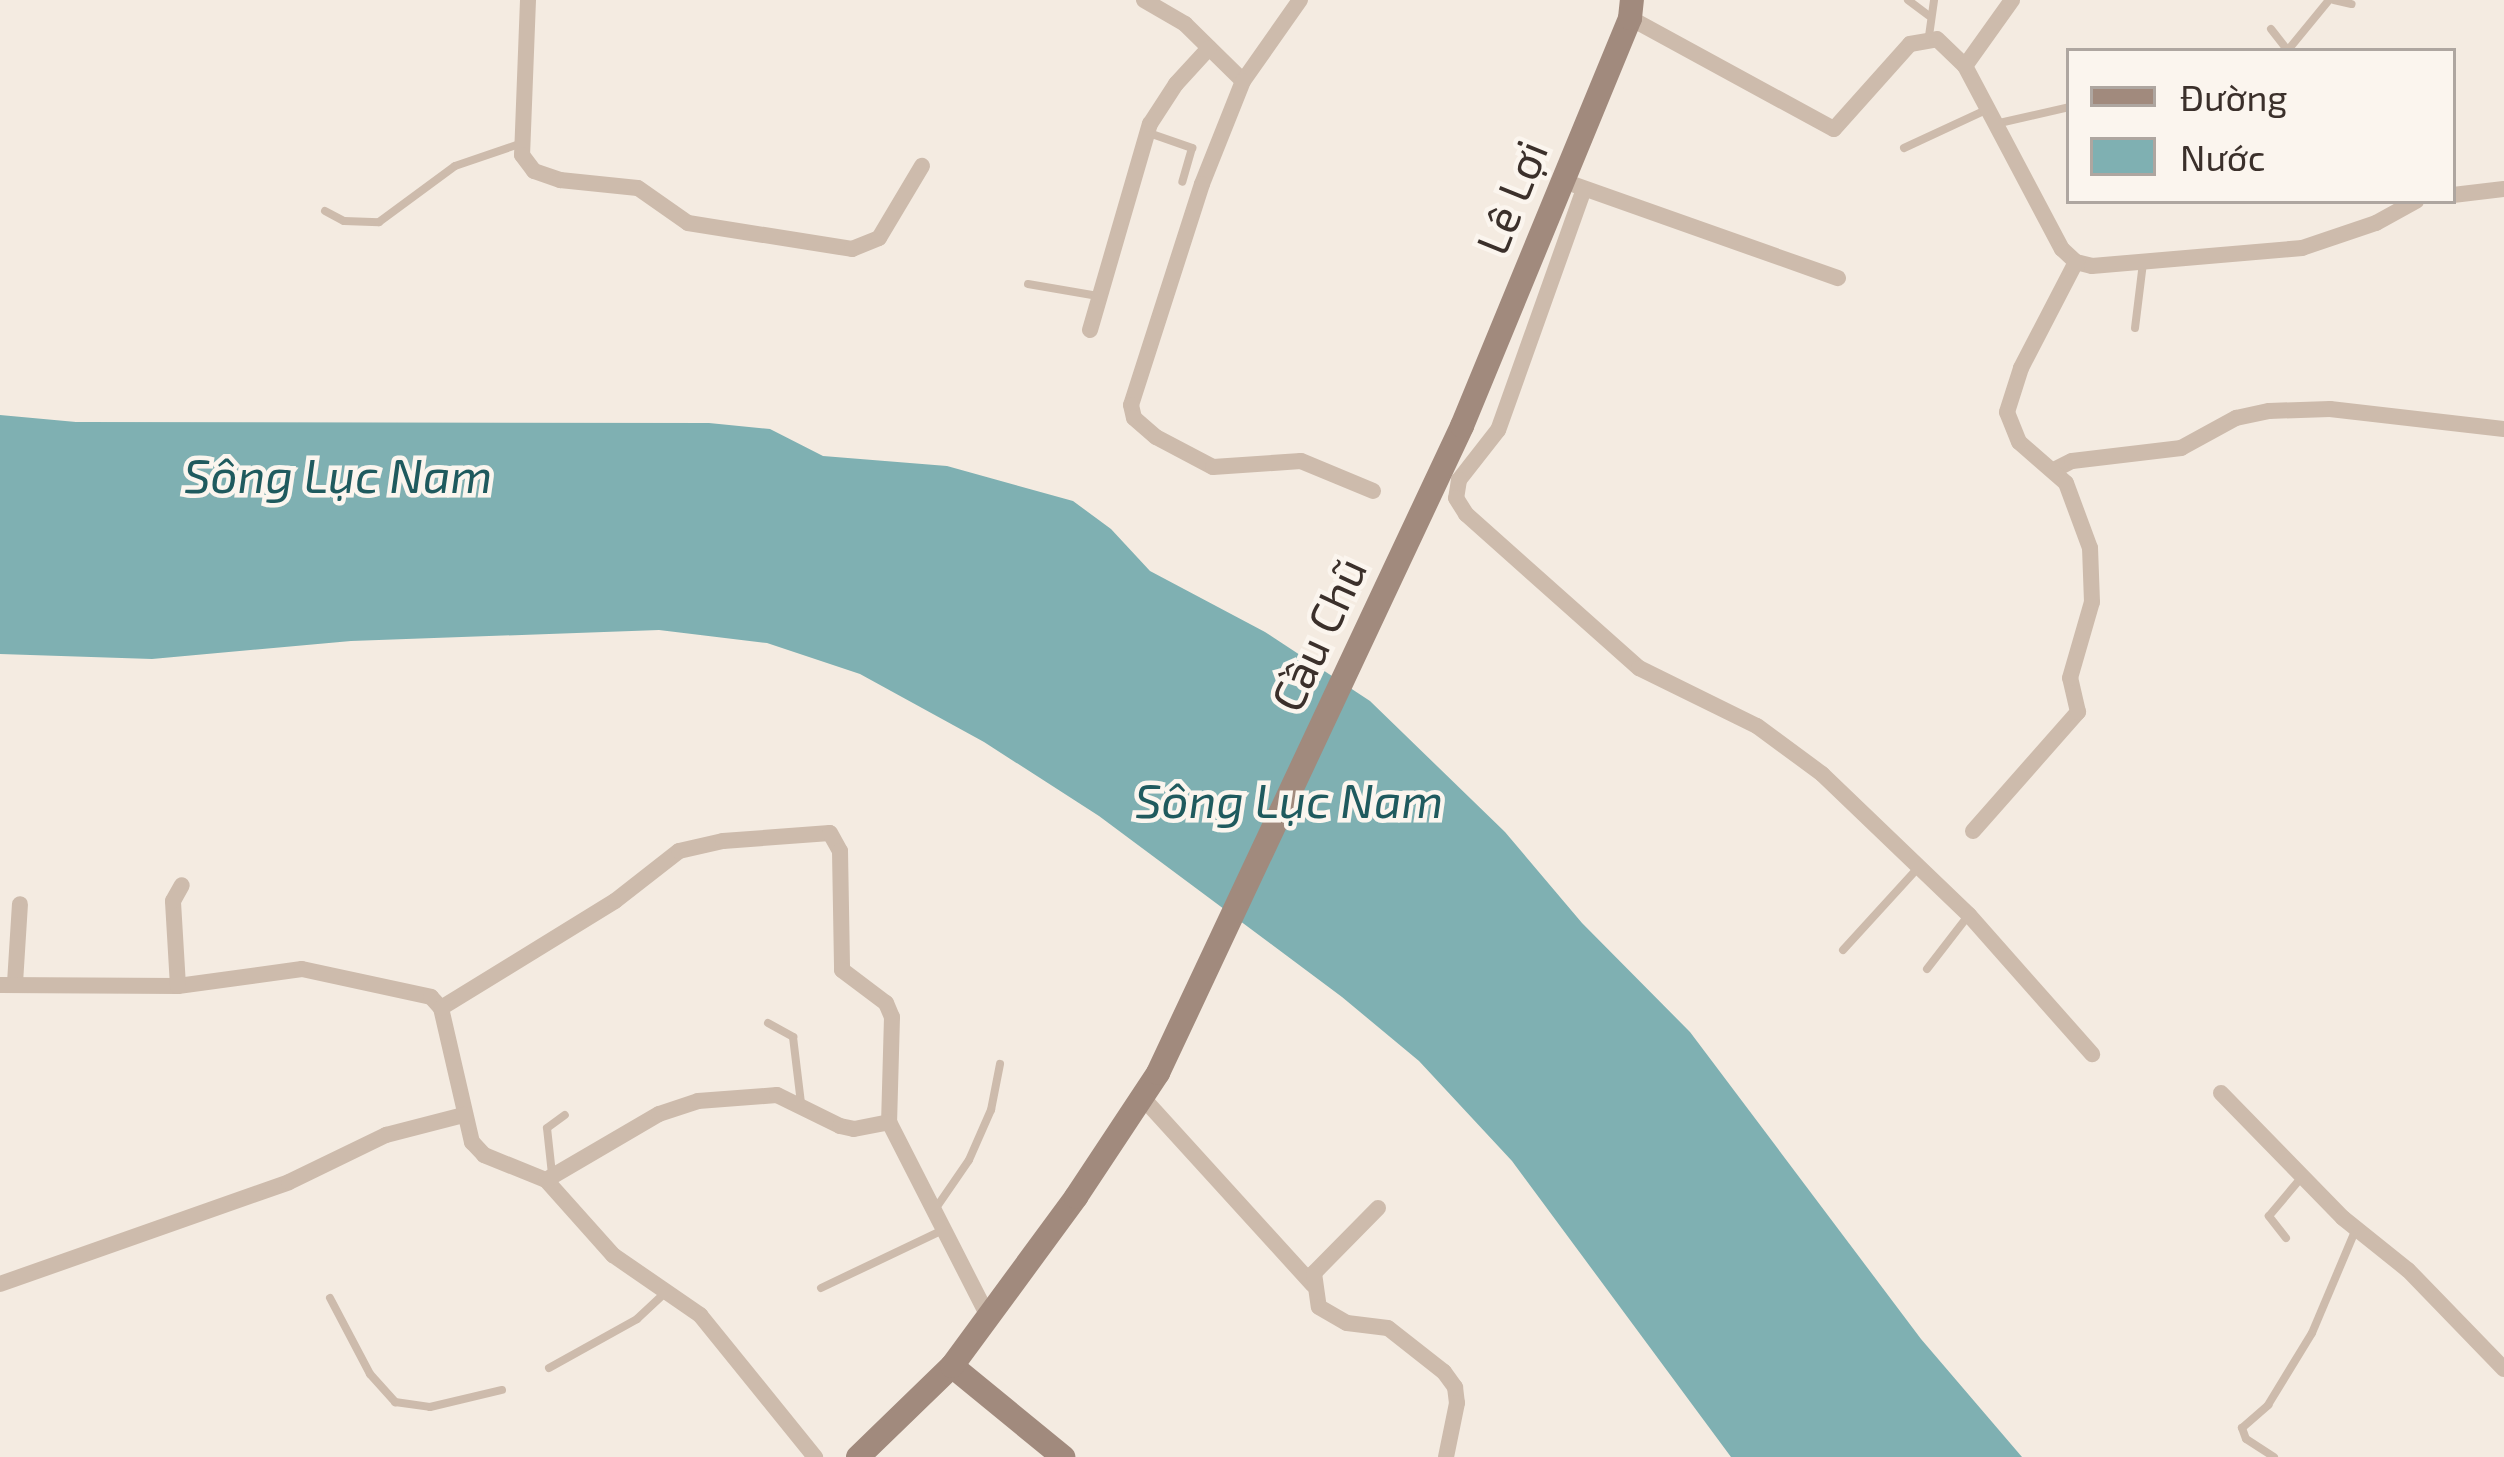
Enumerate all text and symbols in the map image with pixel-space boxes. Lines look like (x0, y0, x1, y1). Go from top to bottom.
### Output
legend (2066, 48, 2456, 204)
text: Đường (2180, 75, 2287, 118)
street label: Lê Lợi (1464, 132, 1558, 262)
text: Nước (2180, 135, 2265, 178)
water label: Sông Lục Nam (184, 446, 492, 504)
street label: Cầu Chũ (1259, 549, 1377, 719)
water label: Sông Lục Nam (1135, 771, 1443, 829)

